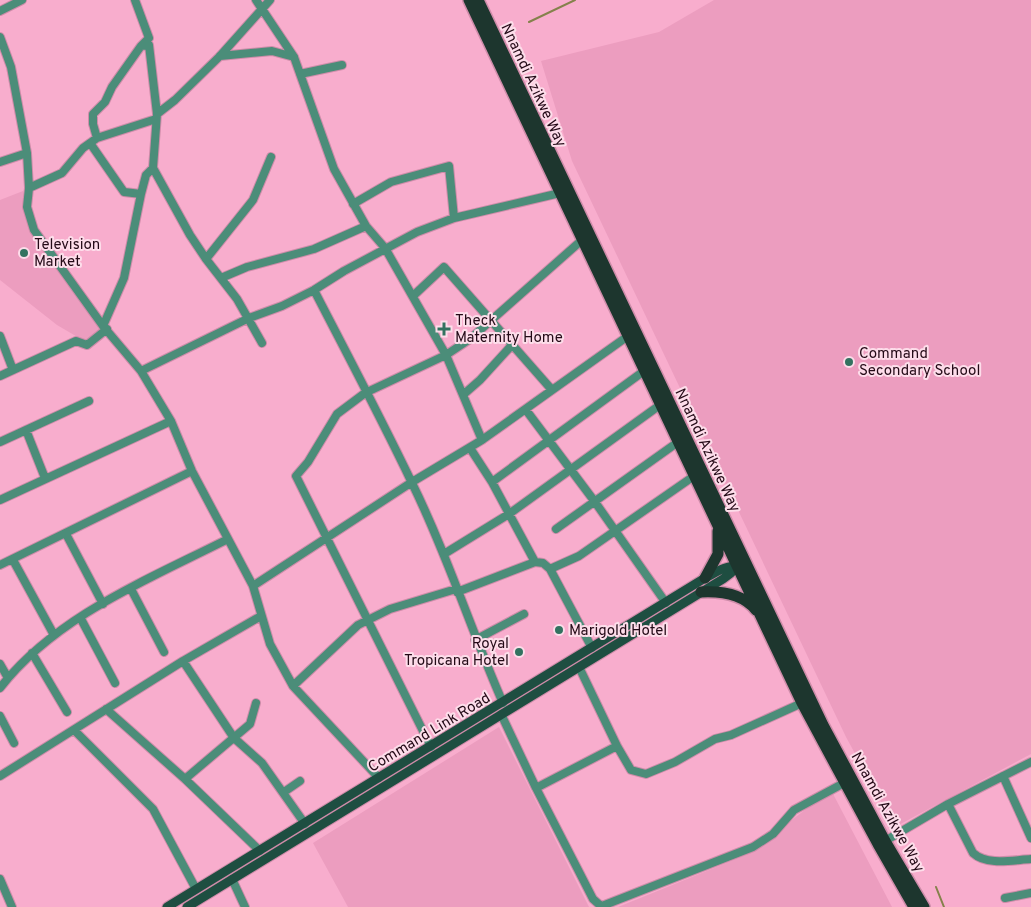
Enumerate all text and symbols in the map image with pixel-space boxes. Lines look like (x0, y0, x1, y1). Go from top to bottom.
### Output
street label: Nnamdi Azikwe Way (496, 21, 570, 151)
place label: Television Market (34, 236, 100, 272)
marker: Television Market (18, 247, 30, 259)
place label: Theck Maternity Home (455, 312, 563, 348)
marker: Theck Maternity Home (437, 322, 451, 336)
place label: Command Secondary School (859, 345, 980, 381)
marker: Command Secondary School (843, 356, 855, 368)
street label: Nnamdi Azikwe Way (670, 386, 744, 516)
place label: Marigold Hotel (569, 622, 667, 641)
marker: Marigold Hotel (553, 624, 565, 636)
place label: Royal Tropicana Hotel (404, 635, 509, 671)
marker: Royal Tropicana Hotel (513, 646, 525, 658)
street label: Command Link Road (365, 689, 494, 777)
street label: Nnamdi Azikwe Way (846, 749, 928, 876)

